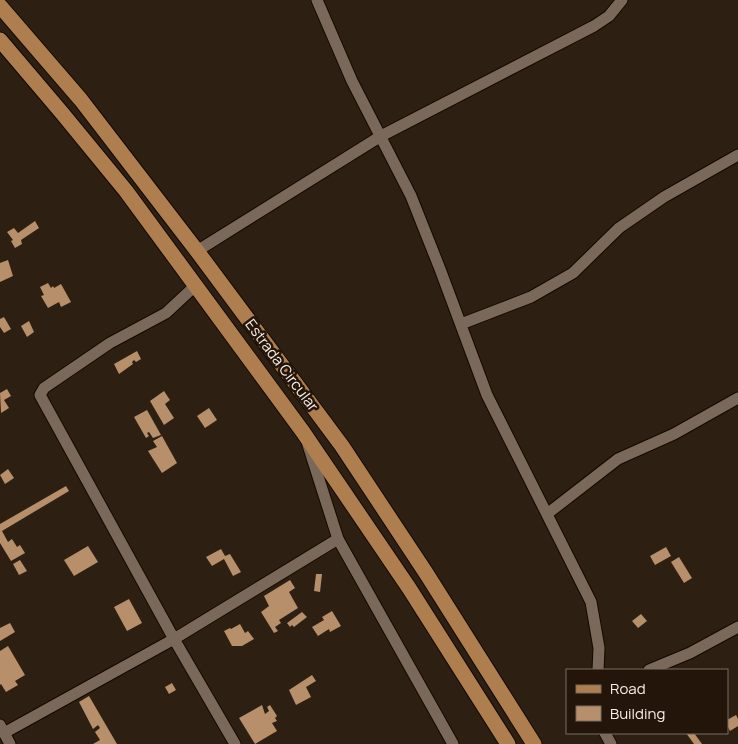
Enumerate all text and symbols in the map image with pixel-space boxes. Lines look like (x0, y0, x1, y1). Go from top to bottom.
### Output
street label: Estrada Circular (241, 315, 324, 416)
legend (566, 669, 728, 734)
text: Road (610, 678, 646, 699)
text: Building (610, 703, 665, 724)

